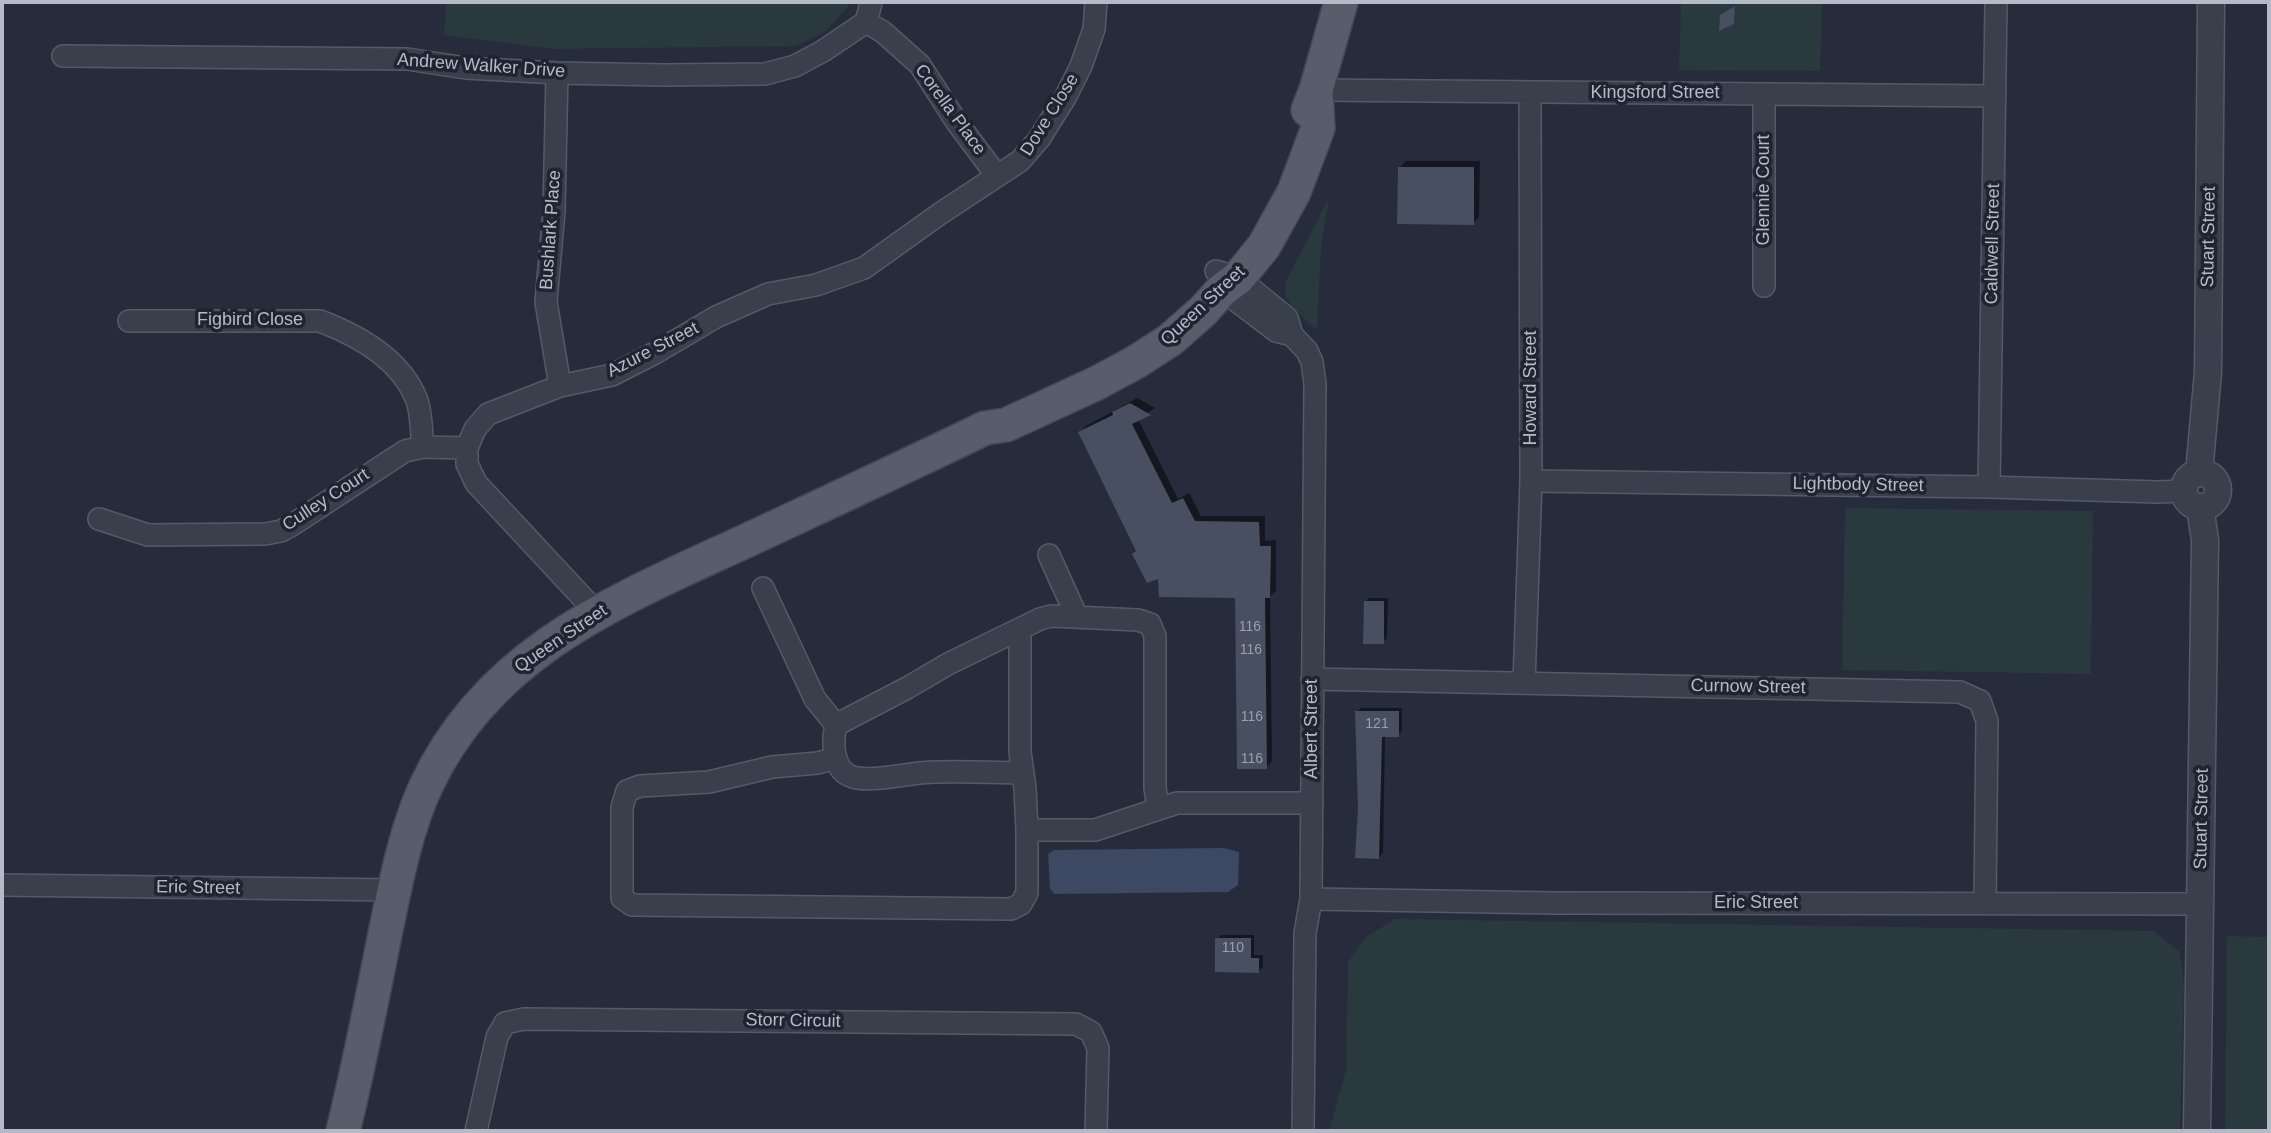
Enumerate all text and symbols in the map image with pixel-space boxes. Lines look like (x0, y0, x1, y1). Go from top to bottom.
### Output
street label: Andrew Walker Drive (396, 49, 566, 83)
street label: Corella Place (910, 60, 990, 160)
street label: Dove Close (1016, 70, 1084, 160)
street label: Kingsford Street (1590, 82, 1720, 104)
street label: Glennie Court (1753, 134, 1775, 246)
street label: Bushlark Place (536, 169, 566, 291)
street label: Caldwell Street (1981, 183, 2005, 305)
street label: Stuart Street (2197, 186, 2221, 288)
street label: Queen Street (1156, 262, 1250, 350)
street label: Figbird Close (197, 309, 303, 331)
street label: Azure Street (604, 318, 702, 382)
street label: Howard Street (1520, 330, 1542, 446)
street label: Culley Court (279, 464, 373, 536)
street label: Lightbody Street (1792, 473, 1924, 497)
street label: Queen Street (511, 600, 611, 678)
house number: 116 (1239, 619, 1261, 635)
house number: 116 (1240, 642, 1262, 658)
street label: Curnow Street (1690, 675, 1806, 699)
street label: Albert Street (1301, 679, 1323, 779)
house number: 116 (1241, 709, 1263, 725)
house number: 121 (1365, 716, 1389, 732)
house number: 116 (1241, 751, 1263, 767)
street label: Stuart Street (2190, 768, 2214, 870)
street label: Eric Street (156, 876, 240, 900)
street label: Eric Street (1714, 892, 1798, 914)
house number: 110 (1222, 940, 1244, 956)
street label: Storr Circuit (745, 1009, 841, 1033)

